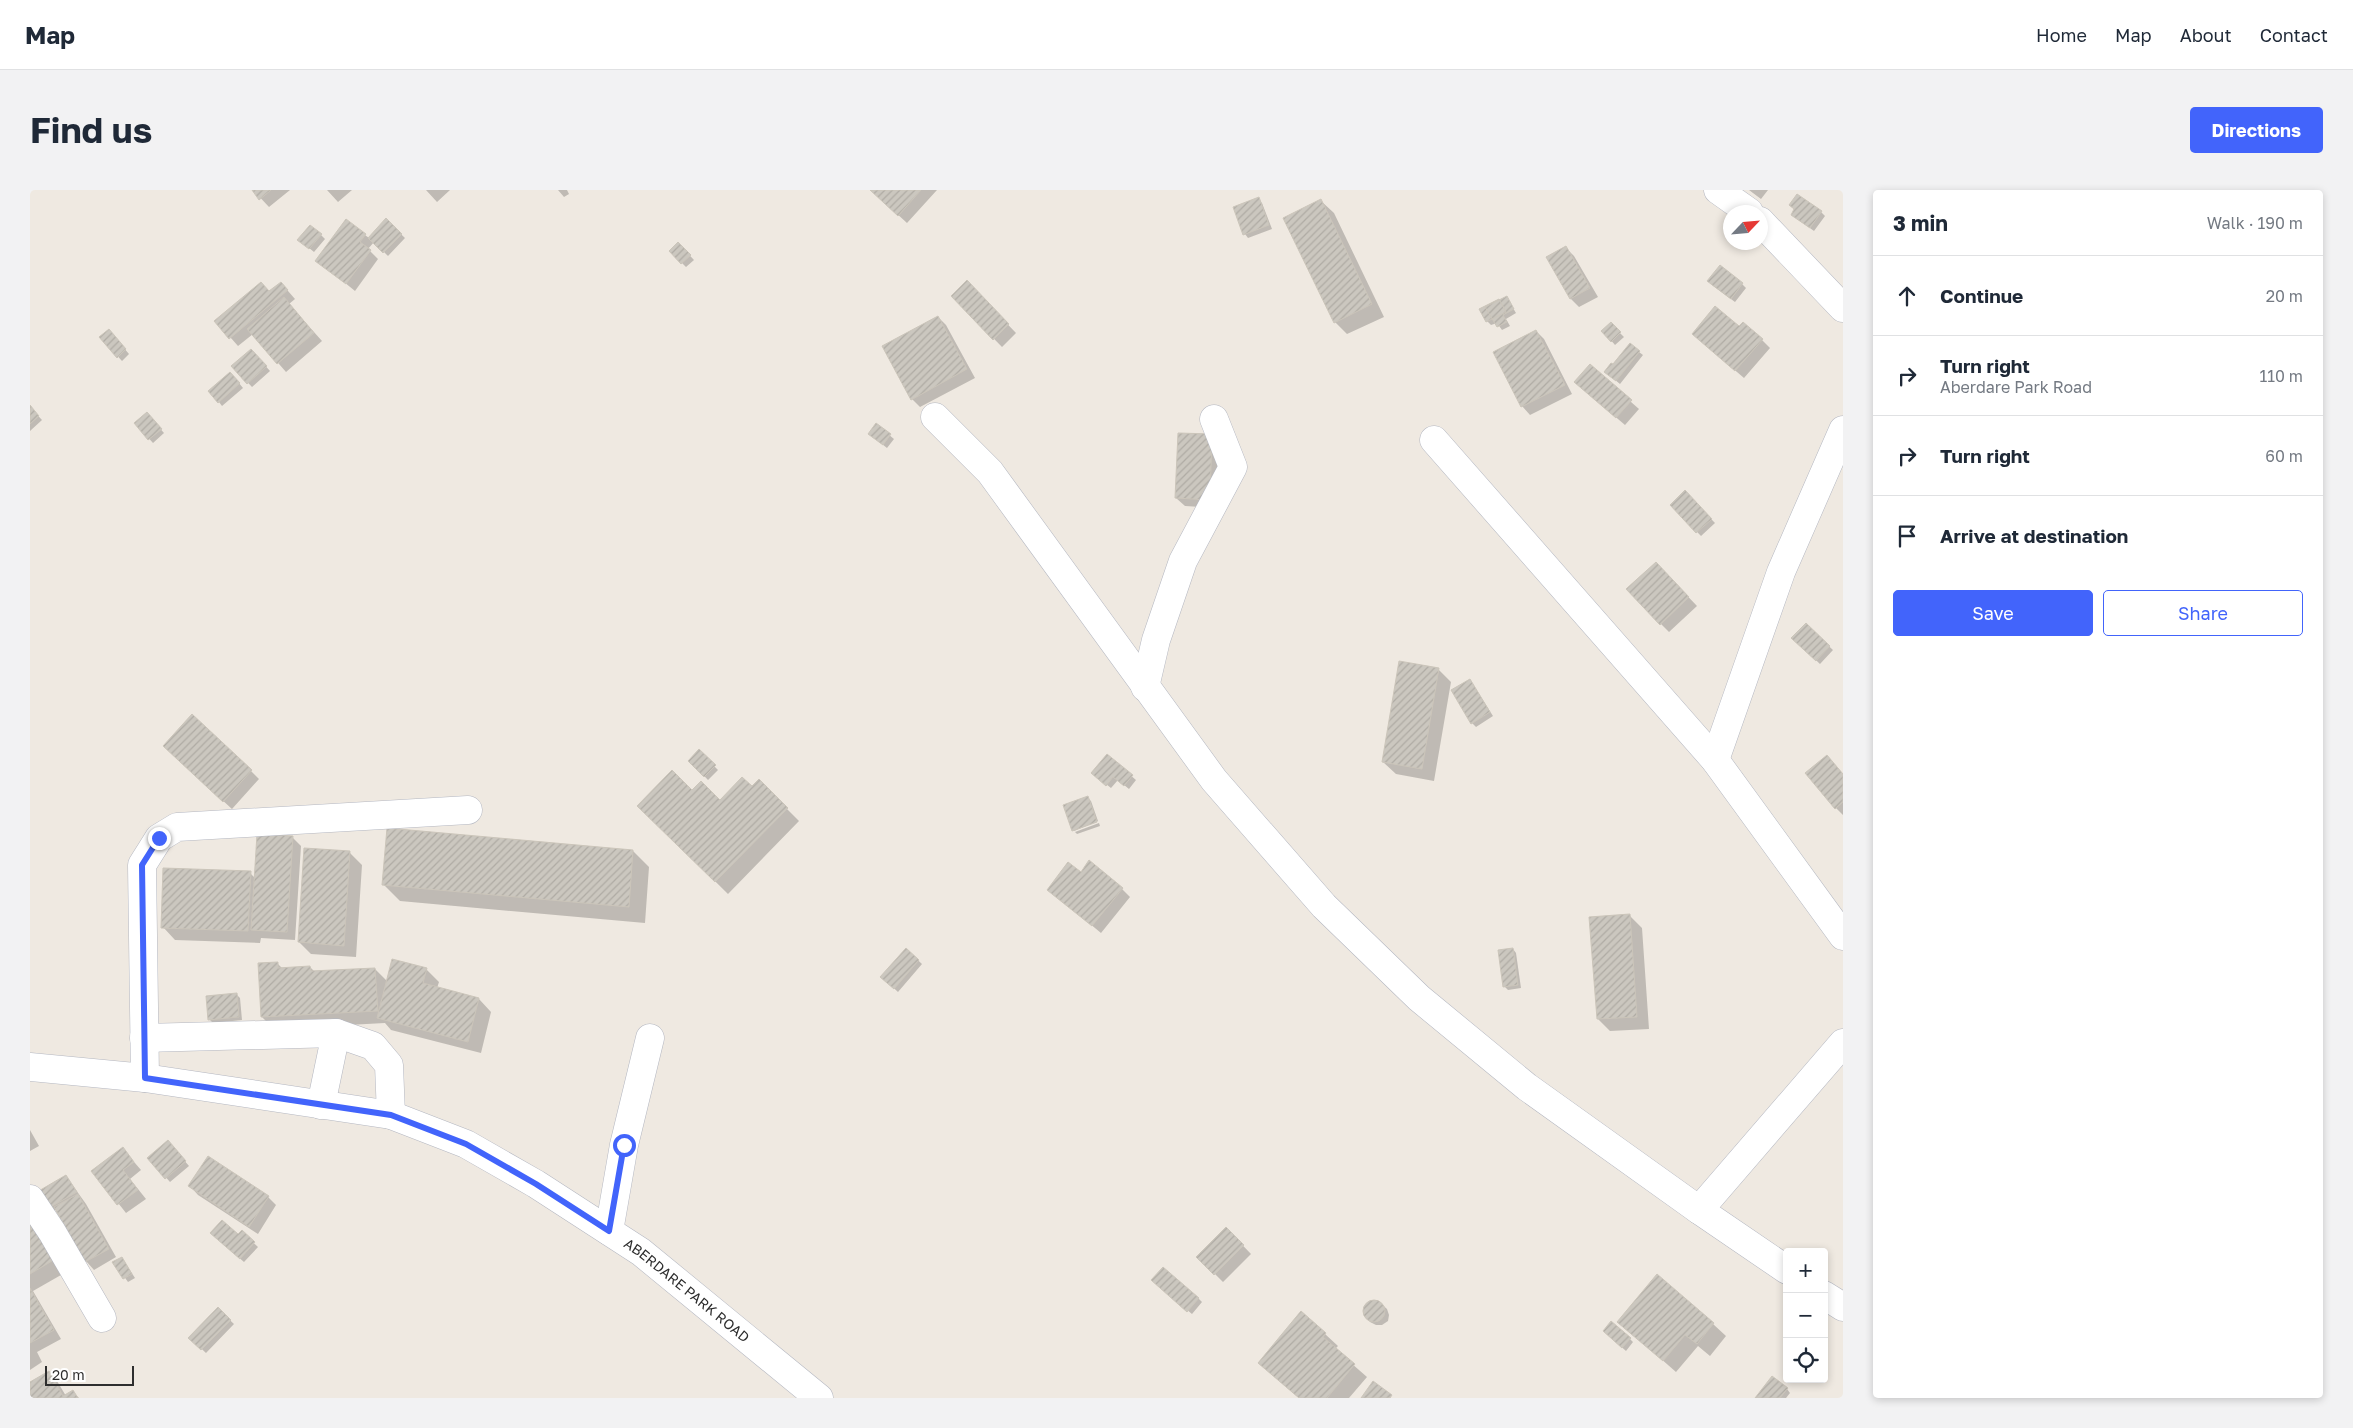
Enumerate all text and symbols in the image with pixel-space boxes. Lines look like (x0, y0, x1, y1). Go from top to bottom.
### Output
text: Map (25, 20, 75, 49)
text: Home (2036, 24, 2087, 46)
text: Map (2115, 24, 2152, 46)
text: About (2180, 24, 2232, 46)
text: Contact (2260, 24, 2328, 46)
button: Directions (2190, 107, 2323, 153)
text: Find us (30, 109, 152, 151)
north arrow (1723, 205, 1768, 250)
text: 3 min (1893, 210, 1948, 236)
text: Walk · 190 m (2207, 213, 2303, 233)
icon: ahead (1893, 282, 1921, 310)
text: Continue (1940, 284, 2023, 307)
text: 20 m (2266, 286, 2303, 306)
text: Turn right (1940, 354, 2030, 377)
icon: right (1893, 362, 1921, 390)
text: 110 m (2259, 366, 2303, 386)
text: Aberdare Park Road (1940, 377, 2092, 397)
icon: right (1893, 442, 1921, 470)
text: Turn right (1940, 444, 2030, 467)
text: 60 m (2265, 446, 2303, 466)
icon: arrive (1893, 522, 1921, 550)
text: Arrive at destination (1940, 524, 2128, 547)
button: Save (1893, 590, 2093, 636)
button: Share (2103, 590, 2303, 636)
route end (148, 827, 171, 850)
route start (613, 1134, 636, 1157)
street label: ABERDARE PARK ROAD (621, 1234, 753, 1346)
map controls (1783, 1248, 1828, 1383)
button: + (1783, 1248, 1828, 1293)
button: − (1783, 1293, 1828, 1338)
button: locate (1783, 1338, 1828, 1383)
scale bar (45, 1363, 134, 1386)
text: 20 m (52, 1366, 85, 1383)

